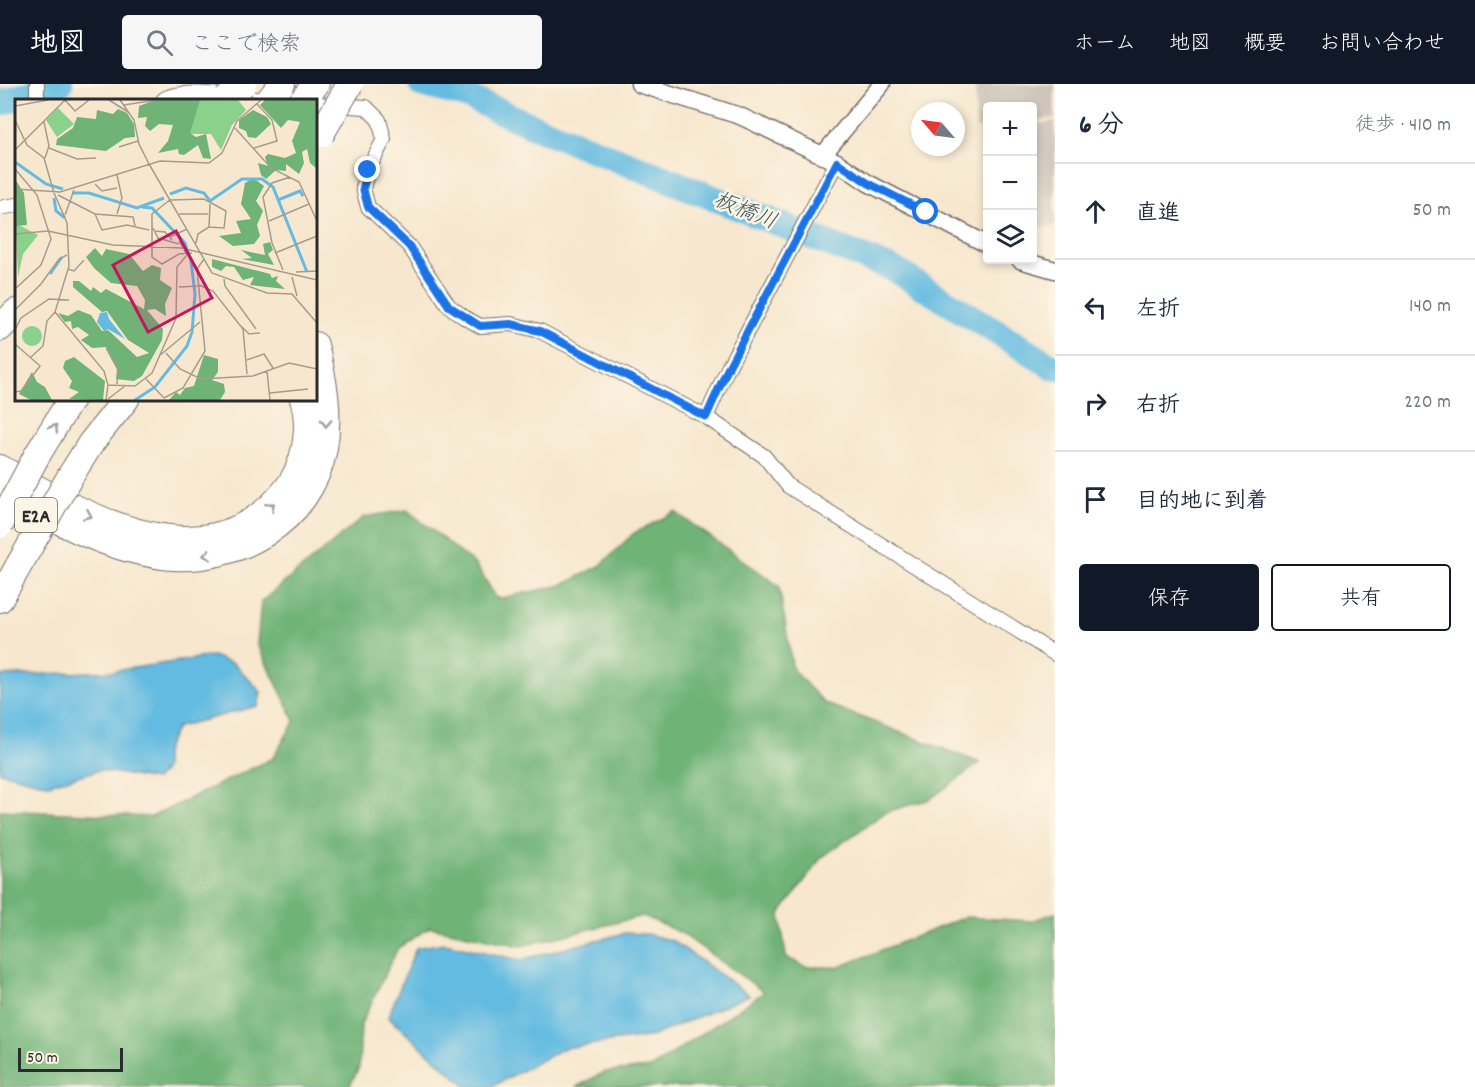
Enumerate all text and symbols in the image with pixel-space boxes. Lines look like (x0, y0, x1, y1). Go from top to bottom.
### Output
search box (122, 15, 542, 69)
text: 地図 (30, 26, 86, 66)
icon: search (143, 26, 176, 59)
text: ここで検索 (191, 30, 301, 61)
text: ホーム (1074, 30, 1136, 60)
text: 地図 (1169, 30, 1211, 60)
text: 概要 (1244, 30, 1286, 60)
text: お問い合わせ (1319, 30, 1445, 60)
inset map (15, 99, 316, 400)
north arrow (911, 102, 965, 156)
map controls (983, 102, 1037, 264)
button: + (983, 102, 1037, 156)
text: 6 分 (1079, 108, 1124, 145)
text: 徒歩 · 410 m (1355, 112, 1451, 140)
route end (354, 156, 380, 182)
button: − (983, 156, 1037, 210)
water label: 板橋川 (708, 186, 781, 239)
icon: ahead (1079, 195, 1112, 228)
text: 50 m (1413, 197, 1451, 225)
route start (912, 198, 938, 224)
text: 直進 (1136, 199, 1180, 230)
button: layers (983, 210, 1037, 264)
icon: left (1079, 291, 1112, 324)
text: 140 m (1409, 293, 1451, 321)
text: 左折 (1136, 295, 1180, 326)
icon: right (1079, 387, 1112, 420)
text: 220 m (1404, 389, 1451, 417)
text: 右折 (1136, 391, 1180, 422)
one-way arrow (319, 418, 332, 427)
one-way arrow (46, 424, 58, 434)
icon: arrive (1079, 483, 1112, 516)
text: 目的地に到着 (1136, 487, 1268, 518)
road number: E2A (15, 498, 57, 532)
one-way arrow (265, 502, 275, 513)
one-way arrow (82, 508, 93, 520)
one-way arrow (202, 549, 212, 561)
button: 保存 (1079, 564, 1259, 631)
button: 共有 (1271, 564, 1451, 631)
scale bar (18, 1045, 123, 1072)
text: 50 m (27, 1047, 58, 1070)

